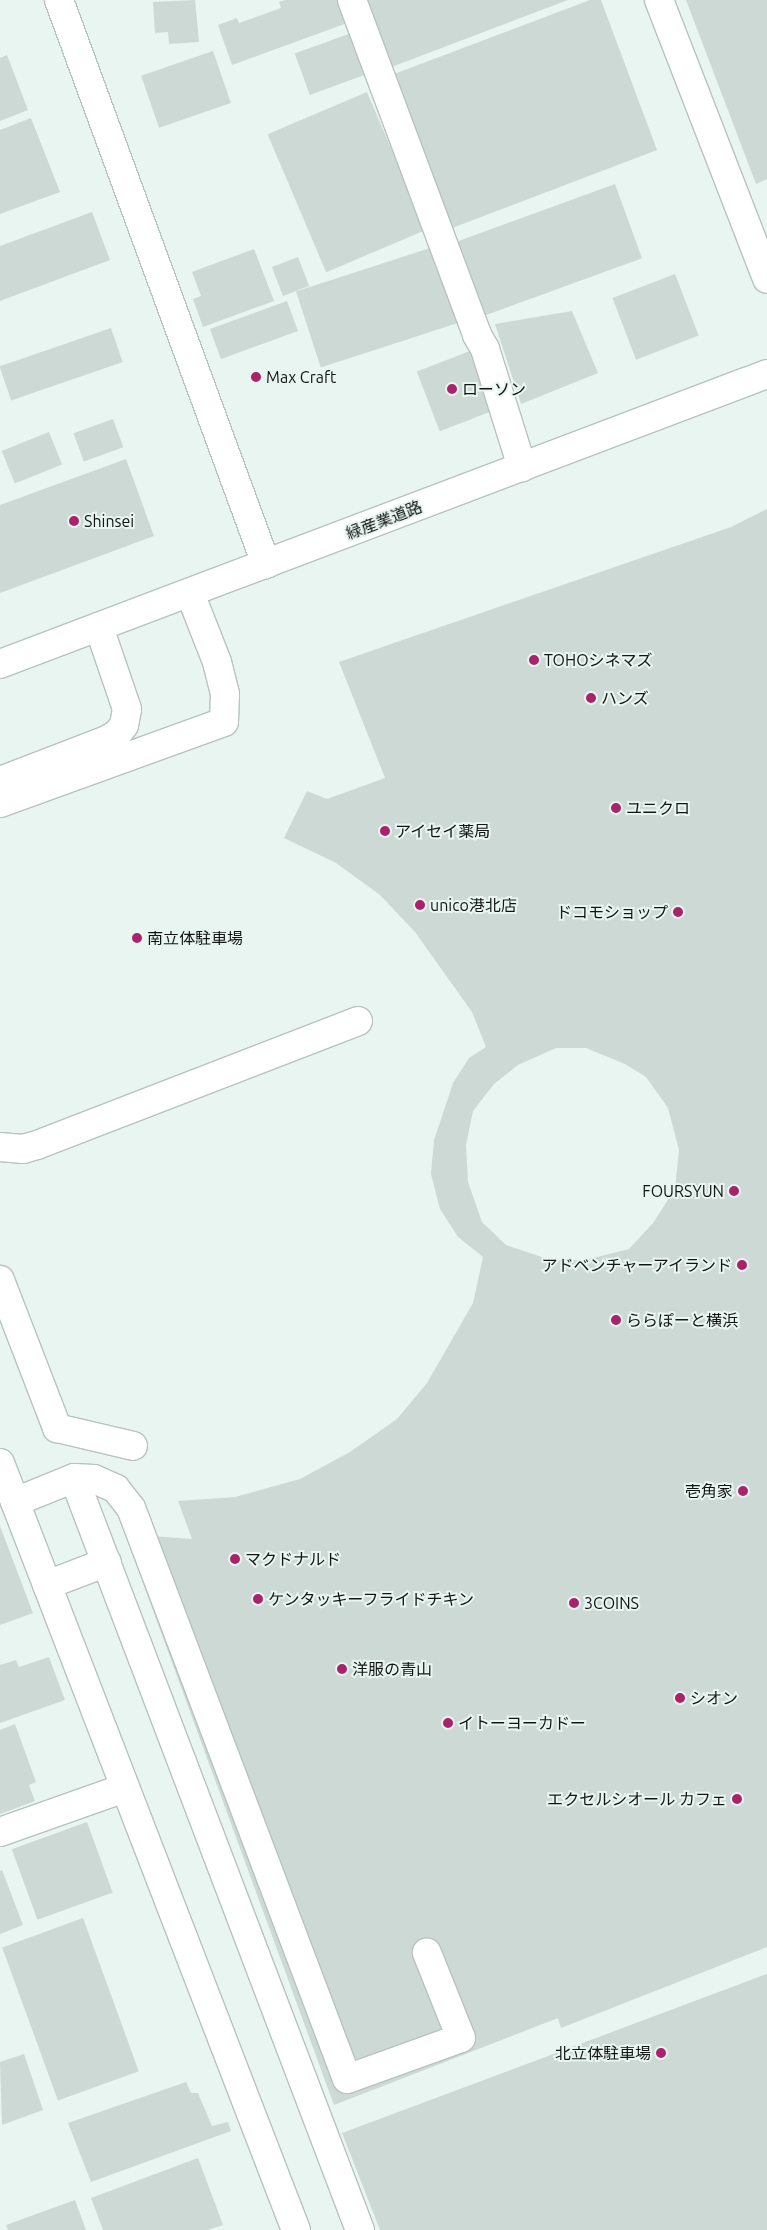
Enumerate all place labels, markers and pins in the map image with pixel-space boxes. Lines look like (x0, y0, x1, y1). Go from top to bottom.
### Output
place label: Max Craft (266, 367, 336, 387)
marker: Max Craft (250, 371, 262, 383)
place label: ローソン (462, 379, 526, 399)
marker: ローソン (446, 383, 458, 395)
place label: Shinsei (84, 511, 134, 531)
marker: Shinsei (68, 515, 80, 527)
place label: TOHOシネマズ (544, 650, 653, 670)
marker: TOHOシネマズ (528, 654, 540, 666)
place label: ハンズ (601, 688, 649, 708)
marker: ハンズ (585, 692, 597, 704)
place label: ユニクロ (626, 798, 690, 818)
marker: ユニクロ (610, 802, 622, 814)
place label: アイセイ薬局 (395, 821, 491, 841)
marker: アイセイ薬局 (379, 825, 391, 837)
place label: unico港北店 (430, 895, 517, 915)
marker: unico港北店 (414, 899, 426, 911)
place label: ドコモショップ (556, 902, 668, 922)
marker: ドコモショップ (672, 906, 684, 918)
place label: 南立体駐車場 (147, 928, 243, 948)
marker: 南立体駐車場 (131, 932, 143, 944)
place label: FOURSYUN (642, 1181, 724, 1201)
marker: FOURSYUN (728, 1185, 740, 1197)
place label: アドベンチャーアイランド (540, 1255, 732, 1275)
marker: アドベンチャーアイランド (736, 1259, 748, 1271)
place label: ららぽーと横浜 (626, 1310, 738, 1330)
marker: ららぽーと横浜 (610, 1314, 622, 1326)
place label: 壱角家 (685, 1481, 733, 1501)
marker: 壱角家 (737, 1485, 749, 1497)
place label: マクドナルド (245, 1549, 341, 1569)
marker: マクドナルド (229, 1553, 241, 1565)
place label: ケンタッキーフライドチキン (268, 1589, 476, 1609)
marker: ケンタッキーフライドチキン (252, 1593, 264, 1605)
place label: 3COINS (584, 1593, 639, 1613)
marker: 3COINS (568, 1597, 580, 1609)
place label: 洋服の青山 (352, 1659, 432, 1679)
marker: 洋服の青山 (336, 1663, 348, 1675)
place label: シオン (690, 1688, 738, 1708)
marker: シオン (674, 1692, 686, 1704)
place label: イトーヨーカドー (458, 1713, 586, 1733)
marker: イトーヨーカドー (442, 1717, 454, 1729)
place label: エクセルシオール カフェ (547, 1789, 727, 1809)
marker: エクセルシオール カフェ (731, 1793, 743, 1805)
place label: 北立体駐車場 (555, 2043, 651, 2063)
marker: 北立体駐車場 (655, 2047, 667, 2059)

